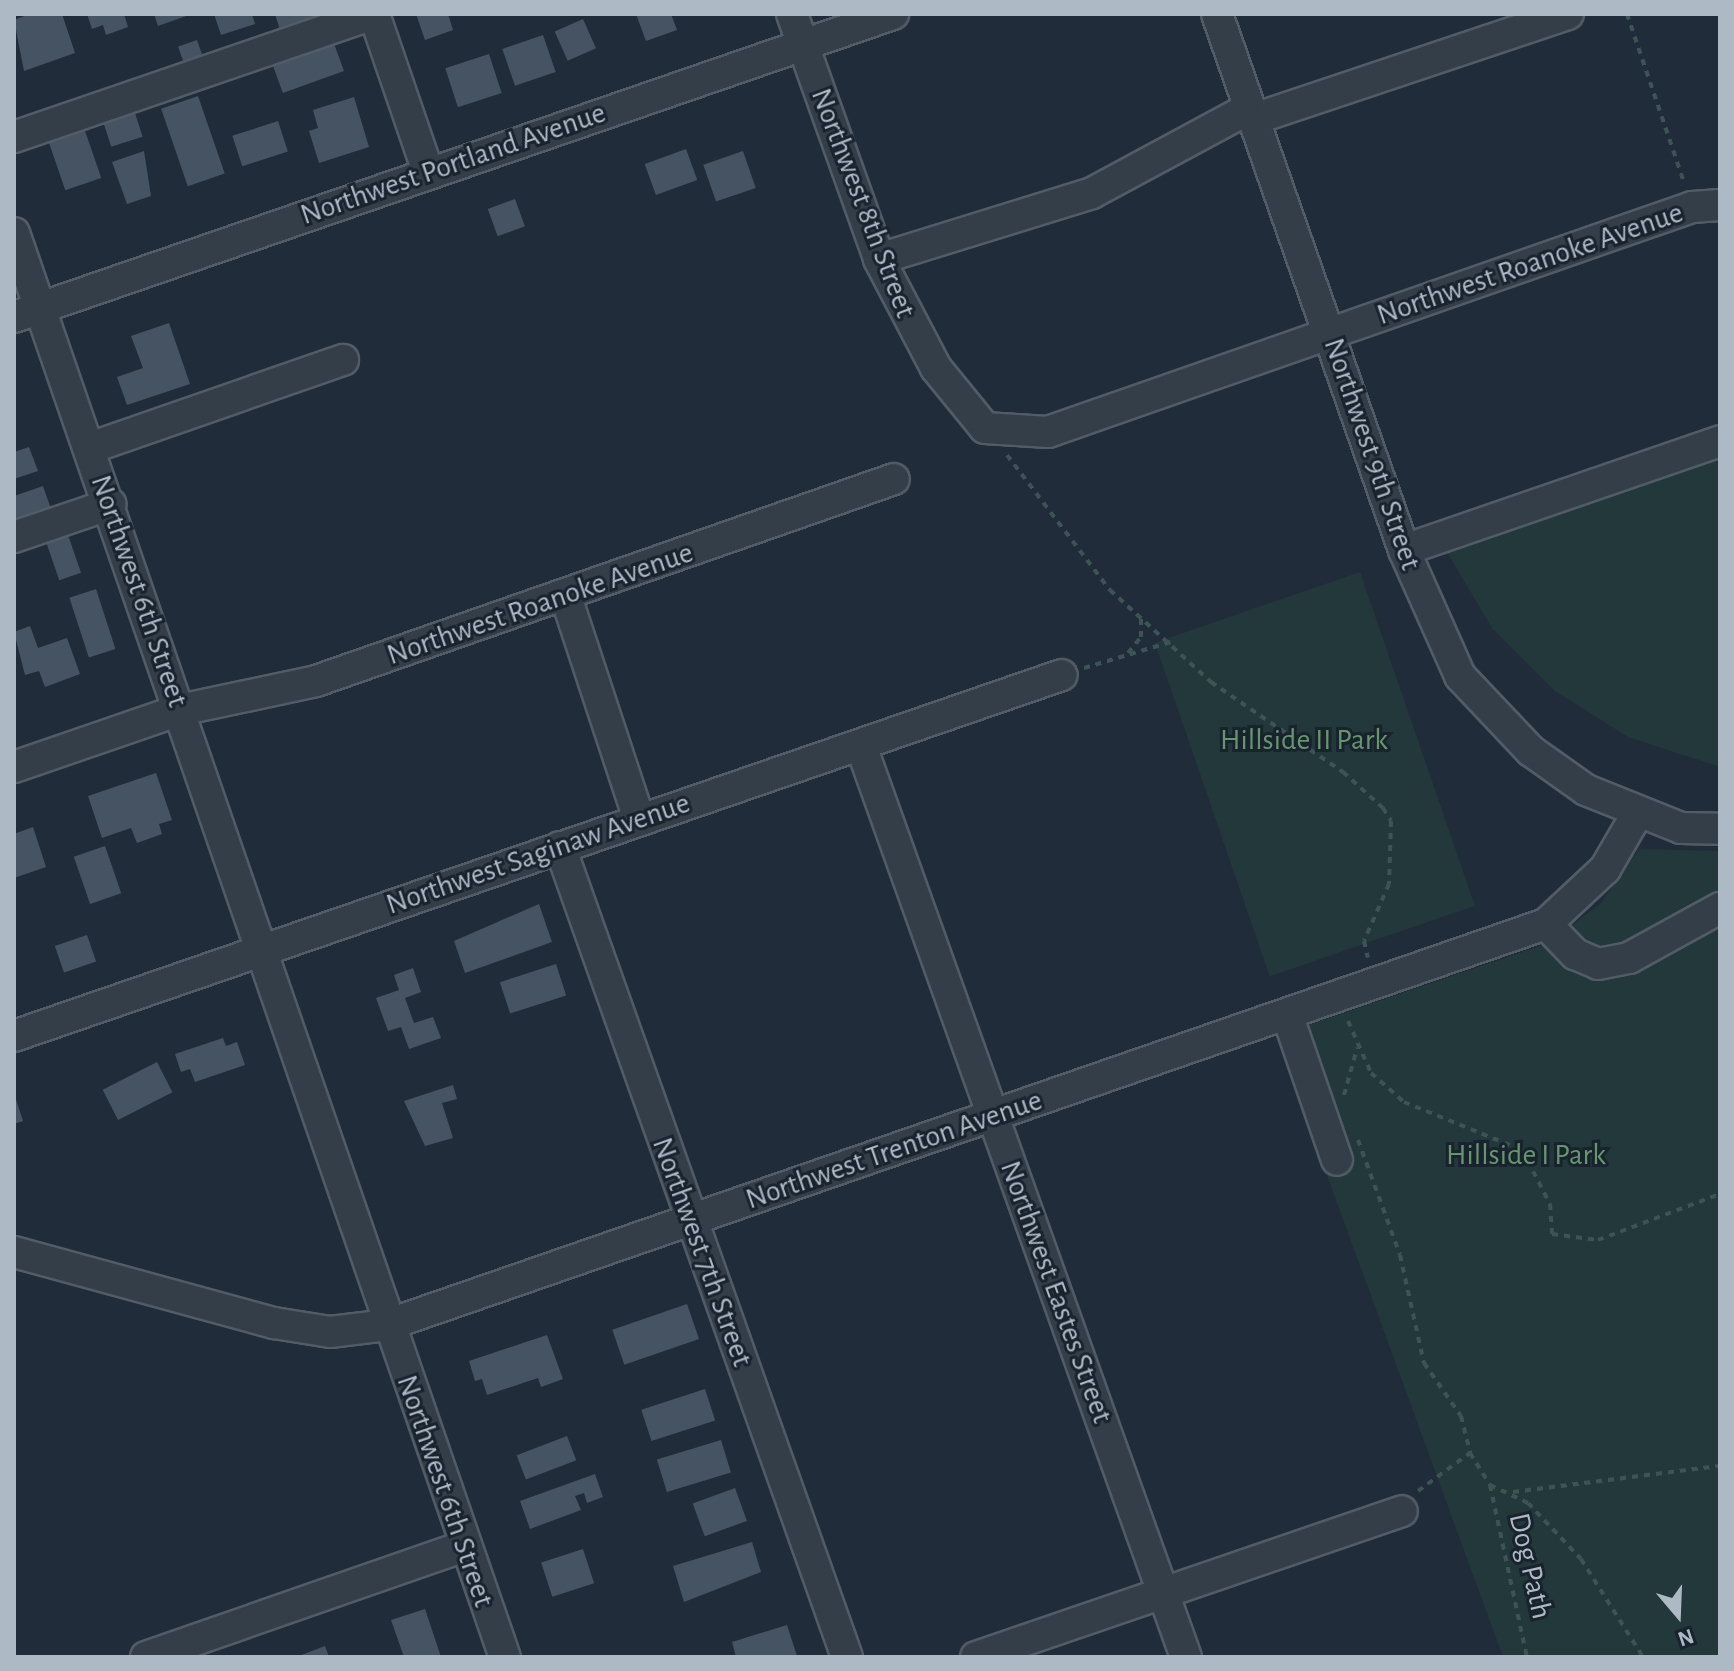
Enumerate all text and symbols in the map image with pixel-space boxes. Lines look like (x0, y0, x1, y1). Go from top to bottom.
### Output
street label: Northwest 8th Street (803, 83, 923, 323)
street label: Northwest Portland Avenue (296, 95, 610, 233)
street label: Northwest Roanoke Avenue (1372, 195, 1688, 333)
street label: Northwest 9th Street (1315, 333, 1429, 575)
street label: Northwest 6th Street (82, 470, 196, 712)
street label: Northwest Roanoke Avenue (382, 535, 698, 673)
park label: Hillside II Park (1220, 722, 1388, 758)
street label: Northwest Saginaw Avenue (381, 785, 695, 923)
street label: Northwest Trenton Avenue (741, 1082, 1047, 1218)
street label: Northwest 7th Street (644, 1133, 760, 1371)
park label: Hillside I Park (1446, 1137, 1606, 1173)
street label: Northwest Eastes Street (992, 1156, 1120, 1428)
street label: Northwest 6th Street (388, 1370, 502, 1612)
street label: Dog Path (1500, 1510, 1560, 1622)
north arrow (1638, 1575, 1718, 1655)
text: N (1675, 1625, 1697, 1651)

